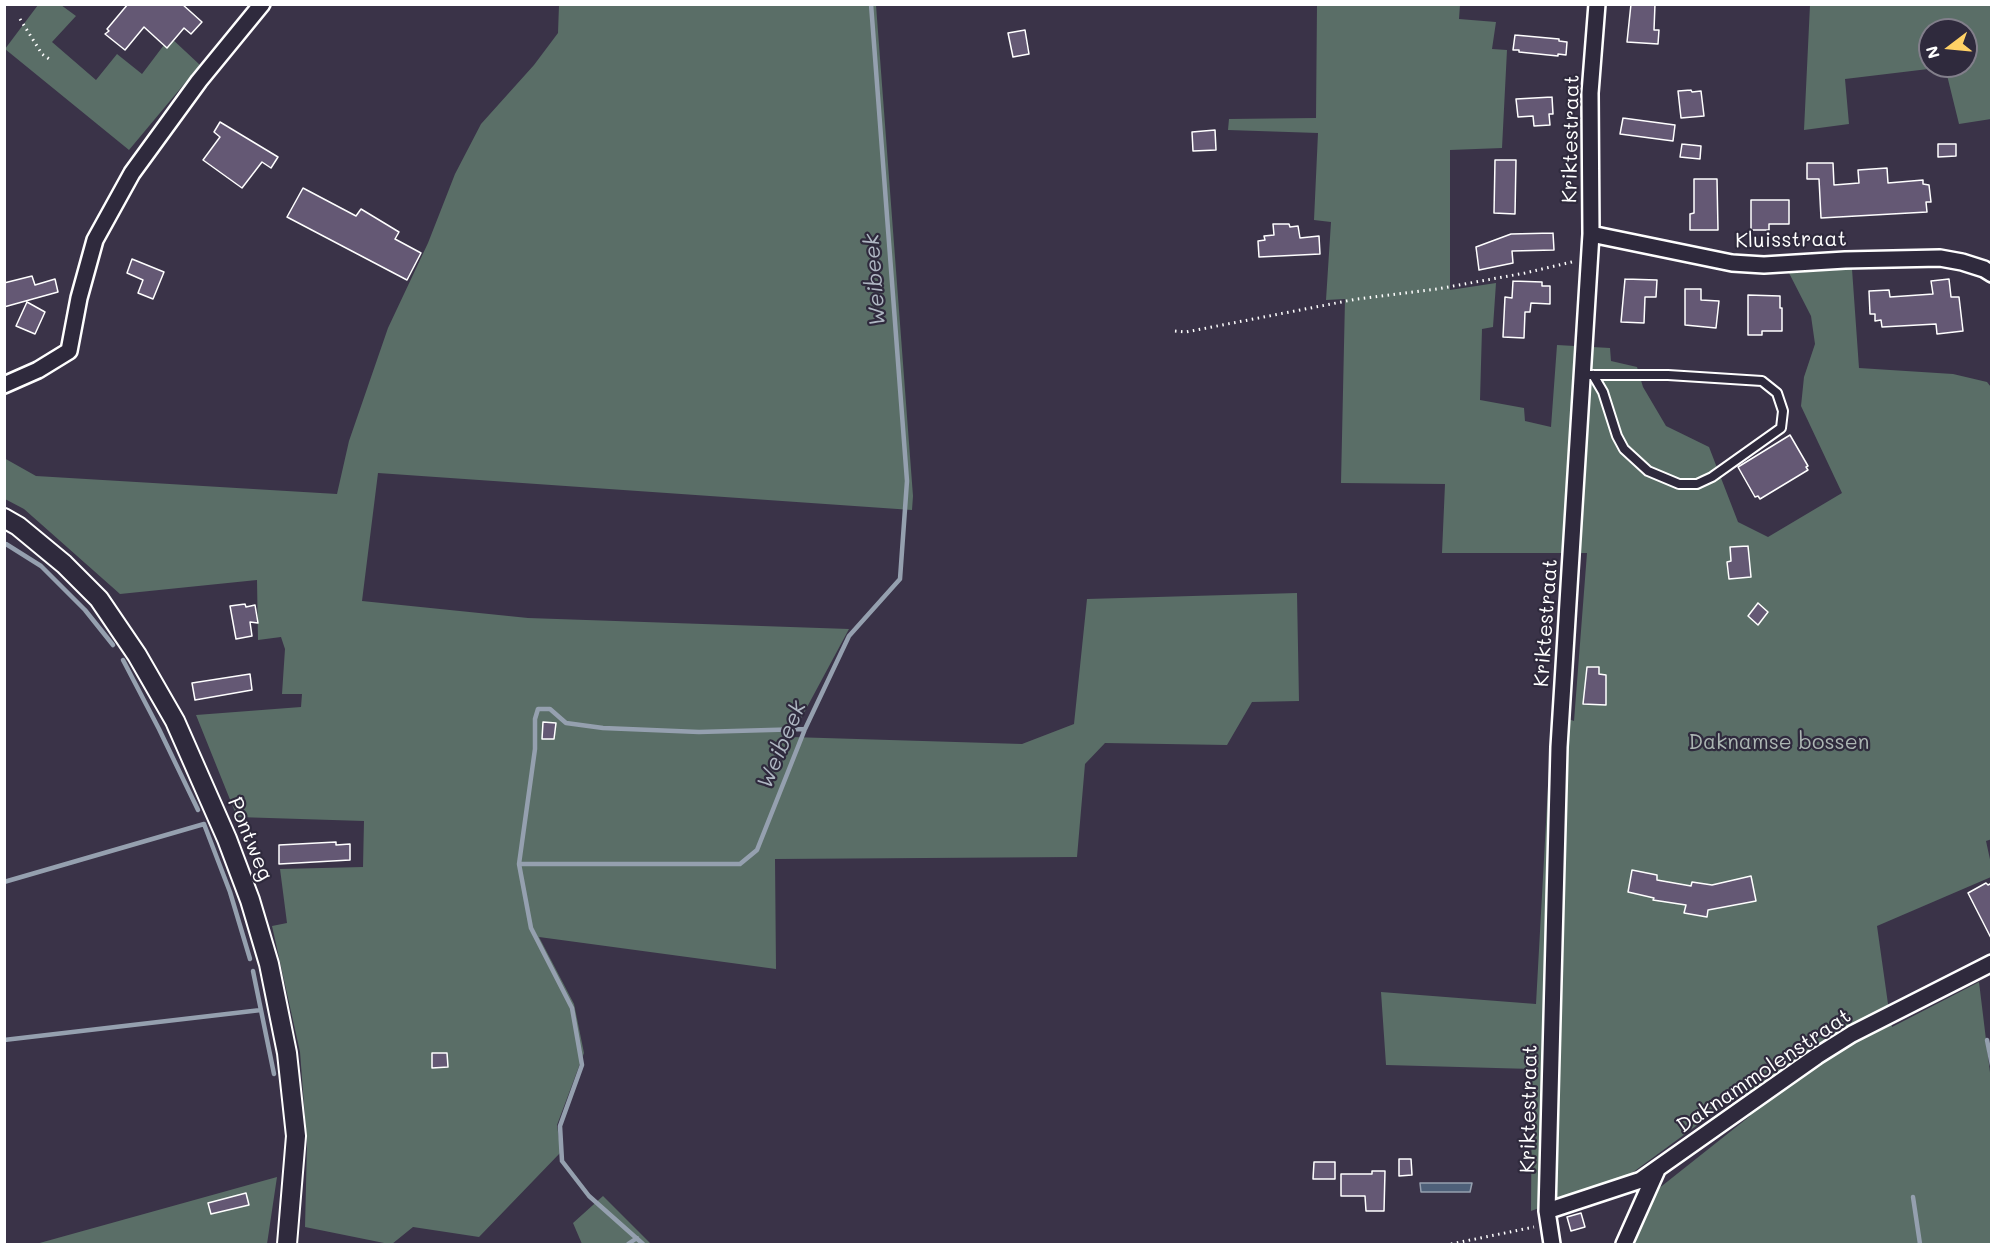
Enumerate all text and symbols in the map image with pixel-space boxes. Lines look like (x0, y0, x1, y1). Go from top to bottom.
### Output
north arrow (1918, 18, 1978, 78)
text: N (1920, 44, 1944, 61)
street label: Kriktestraat (1557, 75, 1585, 203)
street label: Kluisstraat (1735, 226, 1847, 254)
water label: Weibeek (859, 233, 891, 327)
street label: Kriktestraat (1529, 558, 1563, 688)
water label: Weibeek (752, 697, 812, 793)
park label: Daknamse bossen (1689, 730, 1869, 756)
street label: Pontweg (222, 794, 278, 884)
street label: Daknammolenstraat (1672, 1003, 1856, 1139)
street label: Kriktestraat (1515, 1045, 1543, 1173)

